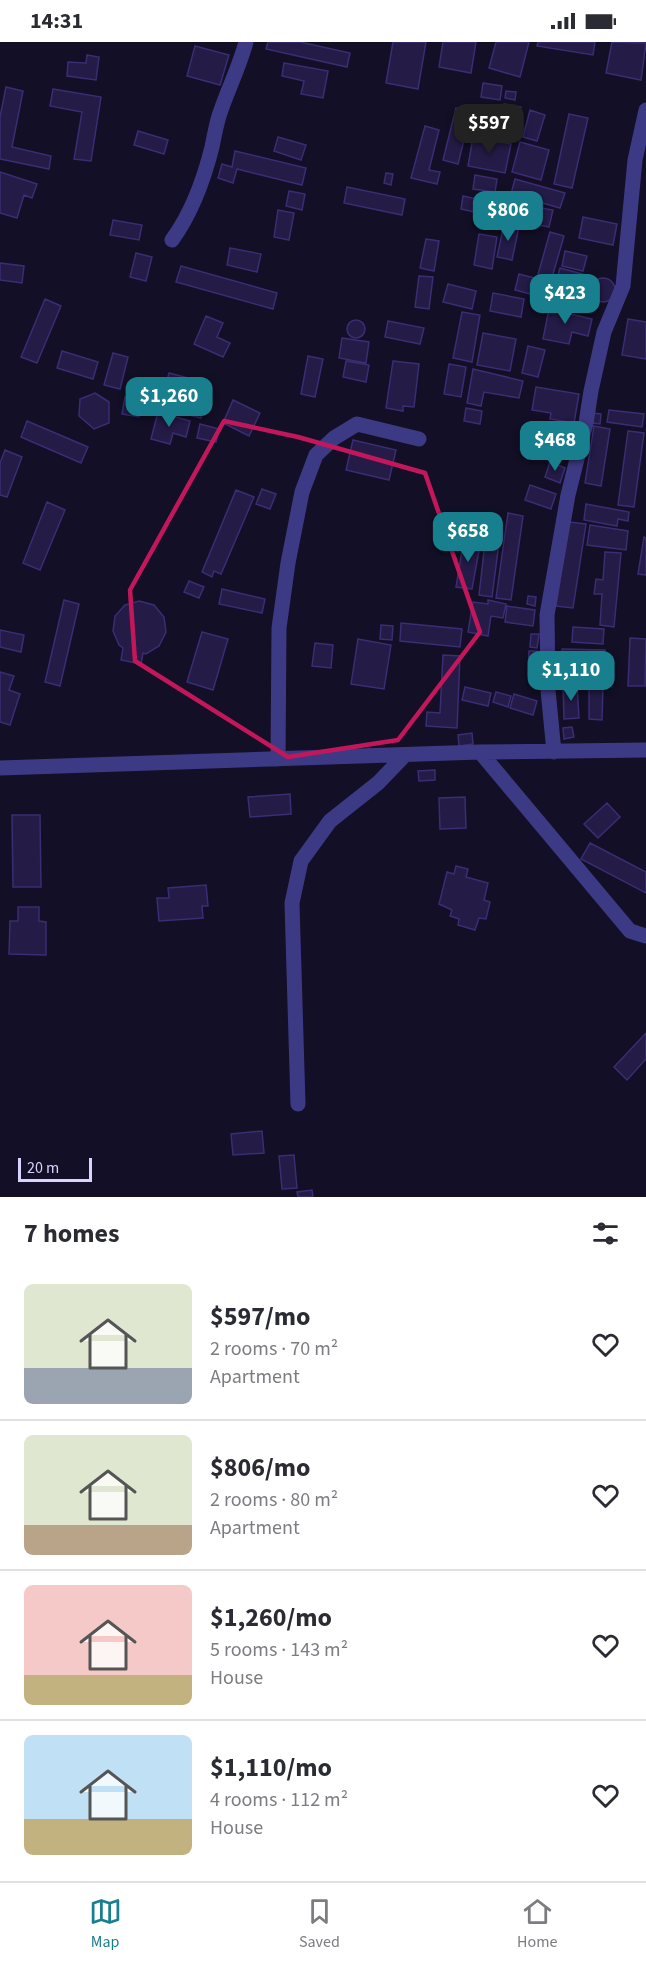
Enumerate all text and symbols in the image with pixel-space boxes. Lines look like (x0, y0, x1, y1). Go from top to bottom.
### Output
text: 14:31 (30, 5, 83, 37)
pin: $597 (453, 104, 525, 155)
text: $597 (468, 109, 510, 137)
pin: $806 (472, 191, 544, 242)
text: $806 (487, 196, 529, 224)
pin: $423 (529, 274, 601, 325)
text: $423 (544, 279, 586, 307)
pin: $1,260 (120, 377, 218, 428)
text: $1,260 (140, 382, 198, 410)
pin: $468 (519, 421, 591, 472)
text: $468 (534, 426, 576, 454)
pin: $658 (432, 512, 504, 563)
text: $658 (447, 517, 489, 545)
pin: $1,110 (522, 651, 620, 702)
text: $1,110 (542, 656, 600, 684)
scale bar (18, 1155, 92, 1182)
text: 20 m (27, 1157, 59, 1179)
text: 7 homes (24, 1215, 119, 1252)
icon: filters (589, 1217, 622, 1250)
text: $597/mo (210, 1298, 310, 1335)
icon: home (72, 1308, 144, 1380)
icon: heart (589, 1328, 622, 1361)
text: 2 rooms · 70 m² (210, 1335, 338, 1363)
text: Apartment (210, 1363, 300, 1391)
text: $806/mo (210, 1449, 310, 1486)
icon: home (72, 1459, 144, 1531)
icon: heart (589, 1479, 622, 1512)
text: 2 rooms · 80 m² (210, 1486, 338, 1514)
text: Apartment (210, 1514, 300, 1542)
text: $1,260/mo (210, 1599, 332, 1636)
icon: home (72, 1609, 144, 1681)
icon: heart (589, 1629, 622, 1662)
text: 5 rooms · 143 m² (210, 1636, 348, 1664)
text: House (210, 1664, 263, 1692)
text: $1,110/mo (210, 1749, 332, 1786)
icon: home (72, 1759, 144, 1831)
icon: heart (589, 1779, 622, 1812)
text: 4 rooms · 112 m² (210, 1786, 348, 1814)
text: House (210, 1814, 263, 1842)
tab: Map (89, 1895, 122, 1953)
tab: Saved (299, 1895, 340, 1953)
tab: Home (517, 1895, 557, 1953)

